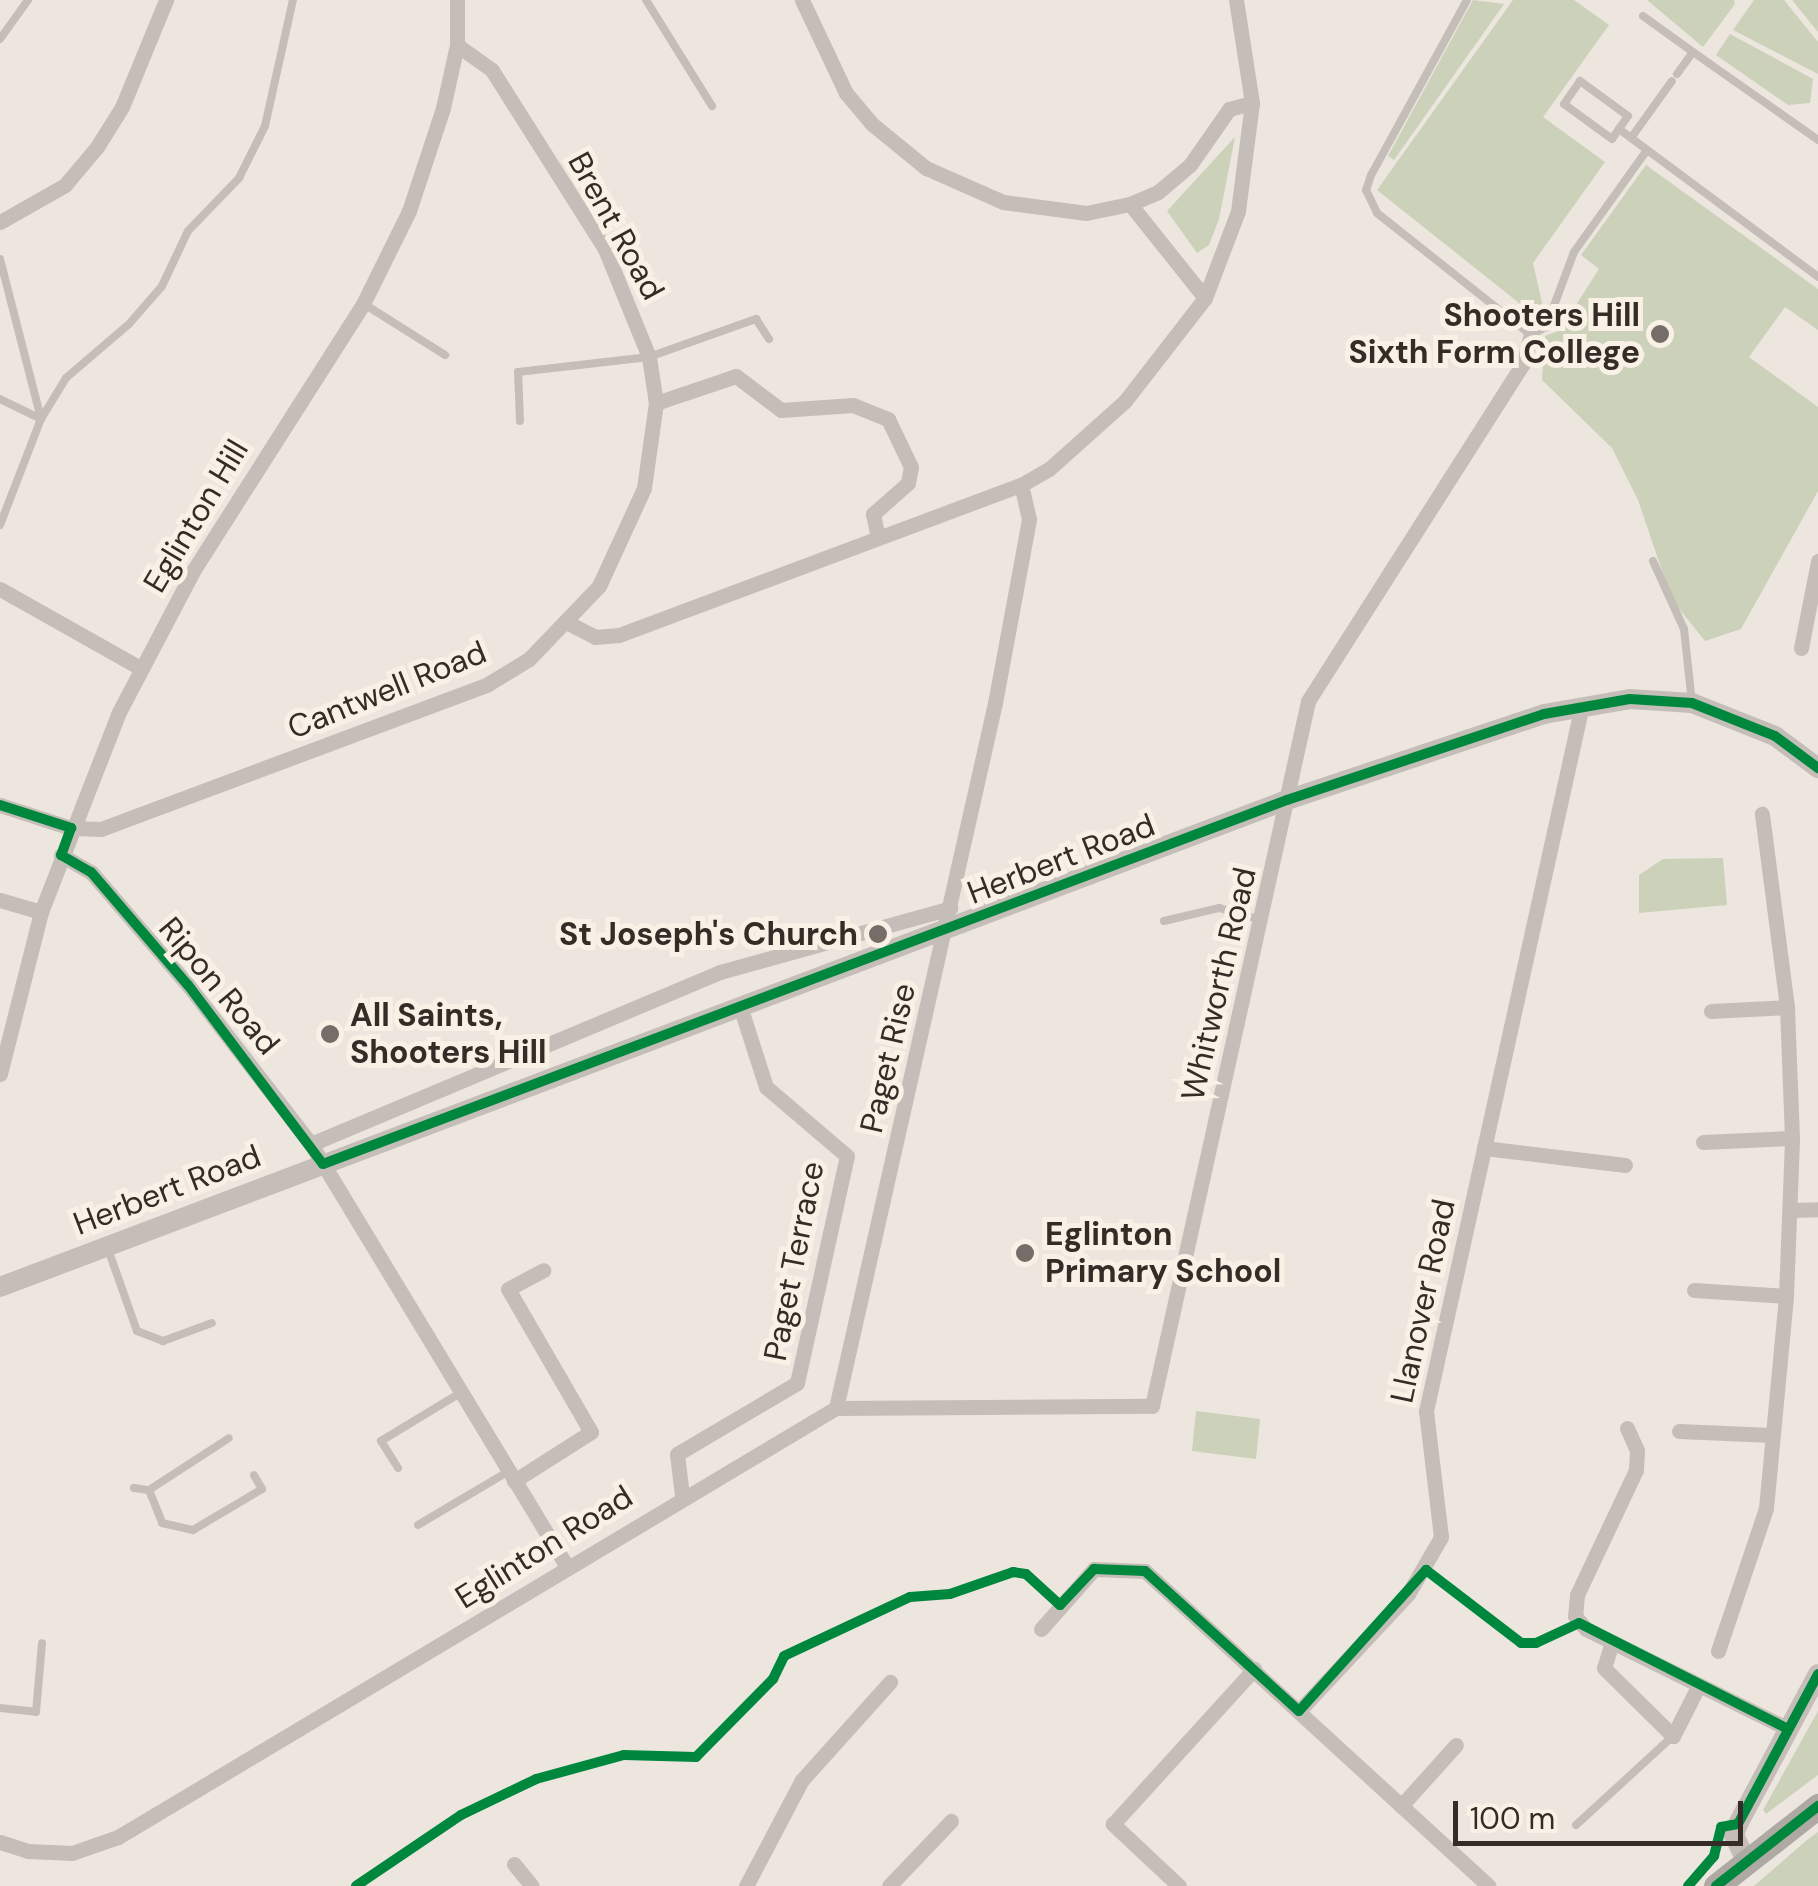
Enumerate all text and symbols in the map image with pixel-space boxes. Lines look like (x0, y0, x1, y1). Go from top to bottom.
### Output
street label: Brent Road (560, 146, 672, 306)
place label: Shooters Hill Sixth Form College (1349, 297, 1640, 372)
marker: Shooters Hill Sixth Form College (1649, 323, 1671, 345)
street label: Eglinton Hill (136, 433, 256, 599)
street label: Cantwell Road (282, 633, 492, 747)
street label: Herbert Road (962, 806, 1160, 912)
street label: Whitworth Road (1174, 864, 1264, 1104)
street label: Ripon Road (151, 910, 287, 1062)
place label: St Joseph's Church (559, 915, 858, 953)
marker: St Joseph's Church (867, 923, 889, 945)
street label: Paget Rise (852, 980, 924, 1136)
place label: All Saints, Shooters Hill (350, 997, 547, 1072)
marker: All Saints, Shooters Hill (319, 1023, 341, 1045)
street label: Herbert Road (68, 1137, 266, 1243)
street label: Paget Terrace (756, 1158, 832, 1364)
street label: Llanover Road (1383, 1196, 1463, 1406)
place label: Eglinton Primary School (1045, 1216, 1281, 1291)
marker: Eglinton Primary School (1014, 1242, 1036, 1264)
street label: Eglinton Road (448, 1477, 640, 1617)
scale bar (1458, 1781, 1748, 1843)
text: 100 m (1470, 1799, 1555, 1838)

